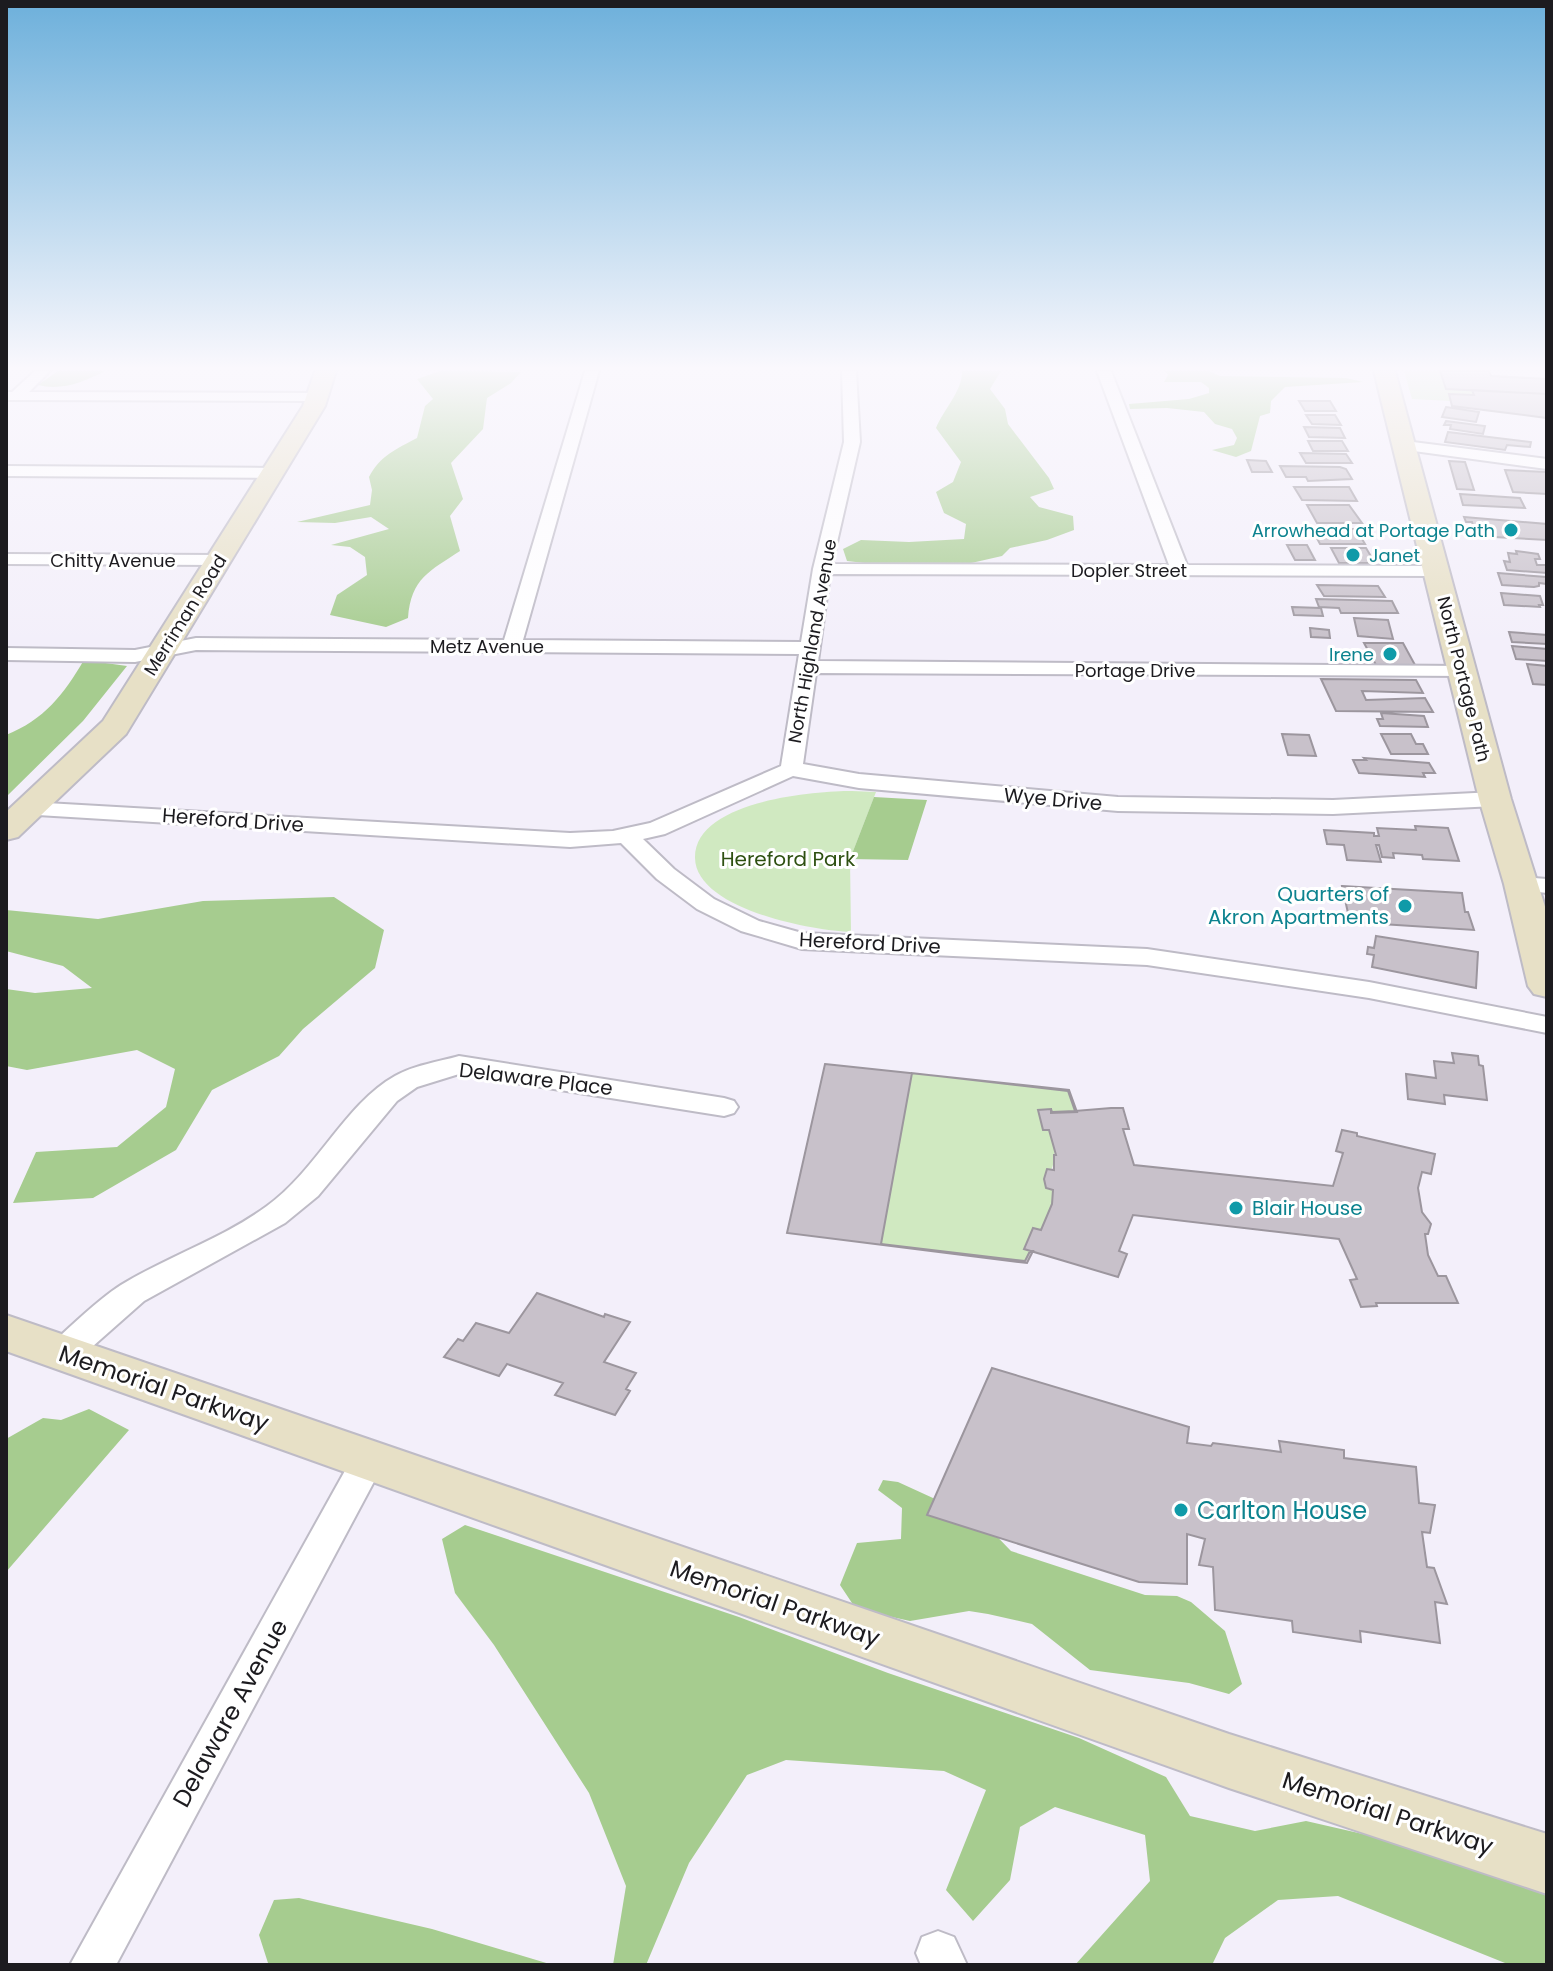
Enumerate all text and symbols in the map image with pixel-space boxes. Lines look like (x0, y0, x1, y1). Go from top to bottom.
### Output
place label: Arrowhead at Portage Path (1252, 518, 1495, 543)
marker: Arrowhead at Portage Path (1502, 521, 1520, 539)
street label: North Highland Avenue (782, 537, 842, 745)
place label: Janet (1369, 543, 1420, 568)
marker: Janet (1344, 546, 1362, 564)
street label: Chitty Avenue (50, 548, 176, 573)
street label: Merriman Road (138, 550, 232, 680)
street label: Dopler Street (1071, 558, 1187, 583)
street label: North Portage Path (1431, 594, 1497, 764)
street label: Metz Avenue (430, 634, 544, 659)
place label: Irene (1329, 642, 1374, 667)
marker: Irene (1381, 645, 1399, 663)
street label: Portage Drive (1075, 658, 1195, 683)
street label: Wye Drive (1003, 781, 1103, 817)
street label: Hereford Drive (161, 801, 305, 839)
park label: Hereford Park (721, 845, 856, 873)
place label: Quarters of Akron Apartments (1208, 880, 1389, 931)
marker: Quarters of Akron Apartments (1396, 897, 1414, 915)
street label: Hereford Drive (798, 925, 942, 961)
street label: Delaware Place (458, 1056, 614, 1102)
place label: Blair House (1252, 1194, 1363, 1222)
marker: Blair House (1227, 1199, 1245, 1217)
street label: Memorial Parkway (55, 1337, 274, 1440)
place label: Carlton House (1197, 1494, 1367, 1527)
marker: Carlton House (1172, 1501, 1190, 1519)
street label: Memorial Parkway (666, 1552, 885, 1655)
street label: Delaware Avenue (165, 1613, 295, 1813)
street label: Memorial Parkway (1278, 1763, 1498, 1863)

